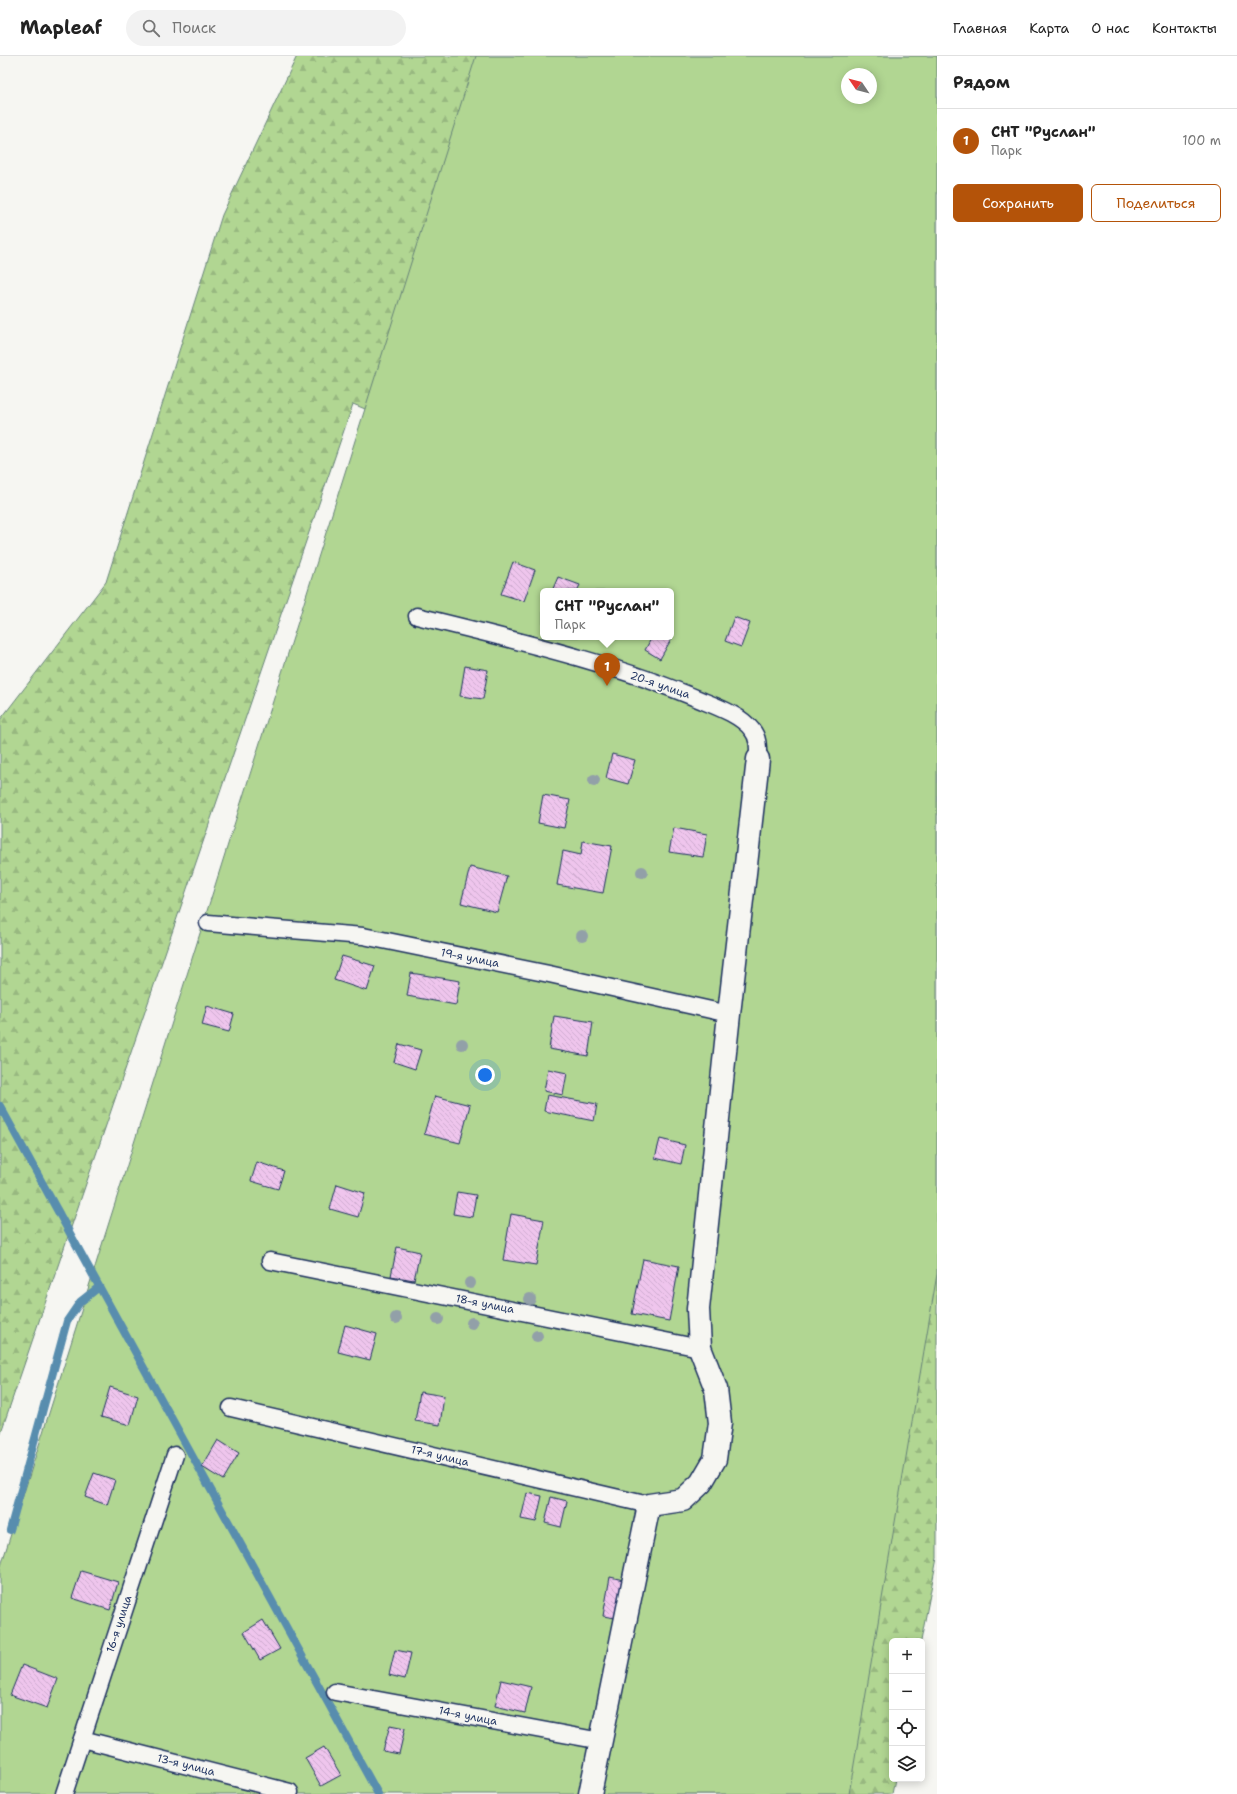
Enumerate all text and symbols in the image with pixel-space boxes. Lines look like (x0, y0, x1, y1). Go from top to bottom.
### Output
search box (126, 10, 406, 46)
text: Mapleaf (20, 15, 102, 40)
icon: search (140, 17, 162, 39)
text: Поиск (172, 18, 216, 38)
text: Главная (953, 19, 1007, 37)
text: Карта (1029, 19, 1069, 37)
text: О нас (1091, 19, 1130, 37)
text: Контакты (1152, 19, 1217, 37)
north arrow (841, 68, 877, 104)
text: Рядом (953, 71, 1010, 93)
text: СНТ "Руслан" (991, 122, 1095, 142)
text: 1 (963, 132, 969, 149)
text: 100 m (1182, 132, 1221, 149)
text: Парк (991, 142, 1022, 159)
button: Сохранить (953, 184, 1083, 222)
button: Поделиться (1091, 184, 1221, 222)
popup (540, 588, 674, 640)
text: СНТ "Руслан" (555, 596, 659, 616)
text: Парк (555, 616, 586, 633)
pin: 1 (594, 653, 620, 686)
street label: 20-я улица (628, 668, 692, 702)
street label: 19-я улица (440, 945, 501, 971)
your location (475, 1065, 495, 1085)
street label: 18-я улица (454, 1291, 516, 1317)
street label: 17-я улица (410, 1442, 470, 1470)
street label: 16-я улица (103, 1593, 135, 1655)
map controls (889, 1638, 925, 1782)
button: + (889, 1638, 925, 1674)
button: − (889, 1674, 925, 1710)
street label: 14-я улица (437, 1703, 499, 1729)
button: locate (889, 1710, 925, 1746)
button: layers (889, 1746, 925, 1782)
street label: 13-я улица (156, 1751, 217, 1779)

